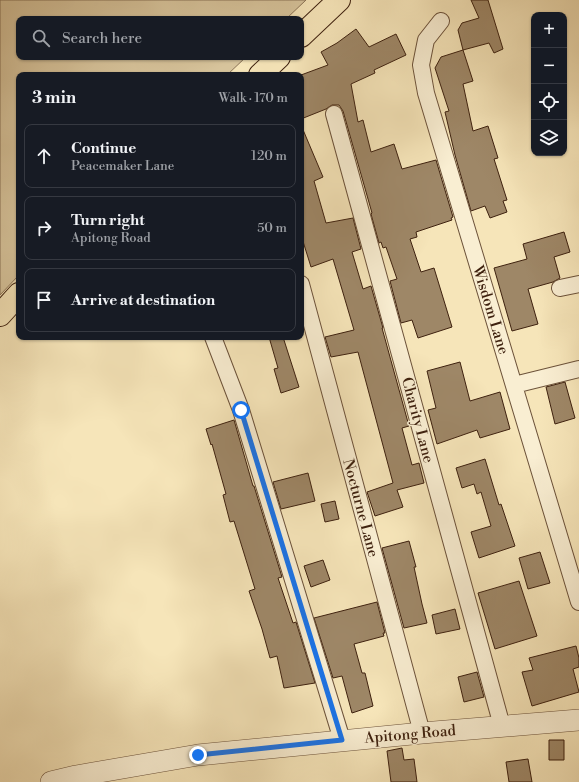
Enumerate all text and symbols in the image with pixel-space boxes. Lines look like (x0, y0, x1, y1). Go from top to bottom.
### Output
map controls (531, 12, 567, 156)
button: + (531, 12, 567, 48)
search box (16, 16, 304, 60)
icon: search (30, 27, 52, 49)
text: Search here (62, 29, 142, 48)
button: − (531, 48, 567, 84)
button: locate (531, 84, 567, 120)
text: 3 min (32, 87, 76, 109)
text: Walk · 170 m (218, 90, 288, 106)
button: layers (531, 120, 567, 156)
text: Continue (71, 139, 136, 158)
icon: ahead (33, 145, 55, 167)
text: 120 m (251, 148, 287, 164)
text: Peacemaker Lane (71, 158, 174, 174)
text: Turn right (71, 211, 145, 230)
icon: right (33, 217, 55, 239)
text: 50 m (257, 220, 287, 236)
text: Apitong Road (71, 230, 151, 246)
street label: Wisdom Lane (468, 263, 513, 357)
icon: arrive (33, 289, 55, 311)
text: Arrive at destination (71, 291, 215, 310)
street label: Charity Lane (397, 375, 438, 465)
route start (232, 401, 250, 419)
street label: Nocturne Lane (338, 457, 383, 559)
street label: Apitong Road (362, 721, 457, 748)
route end (189, 746, 207, 764)

